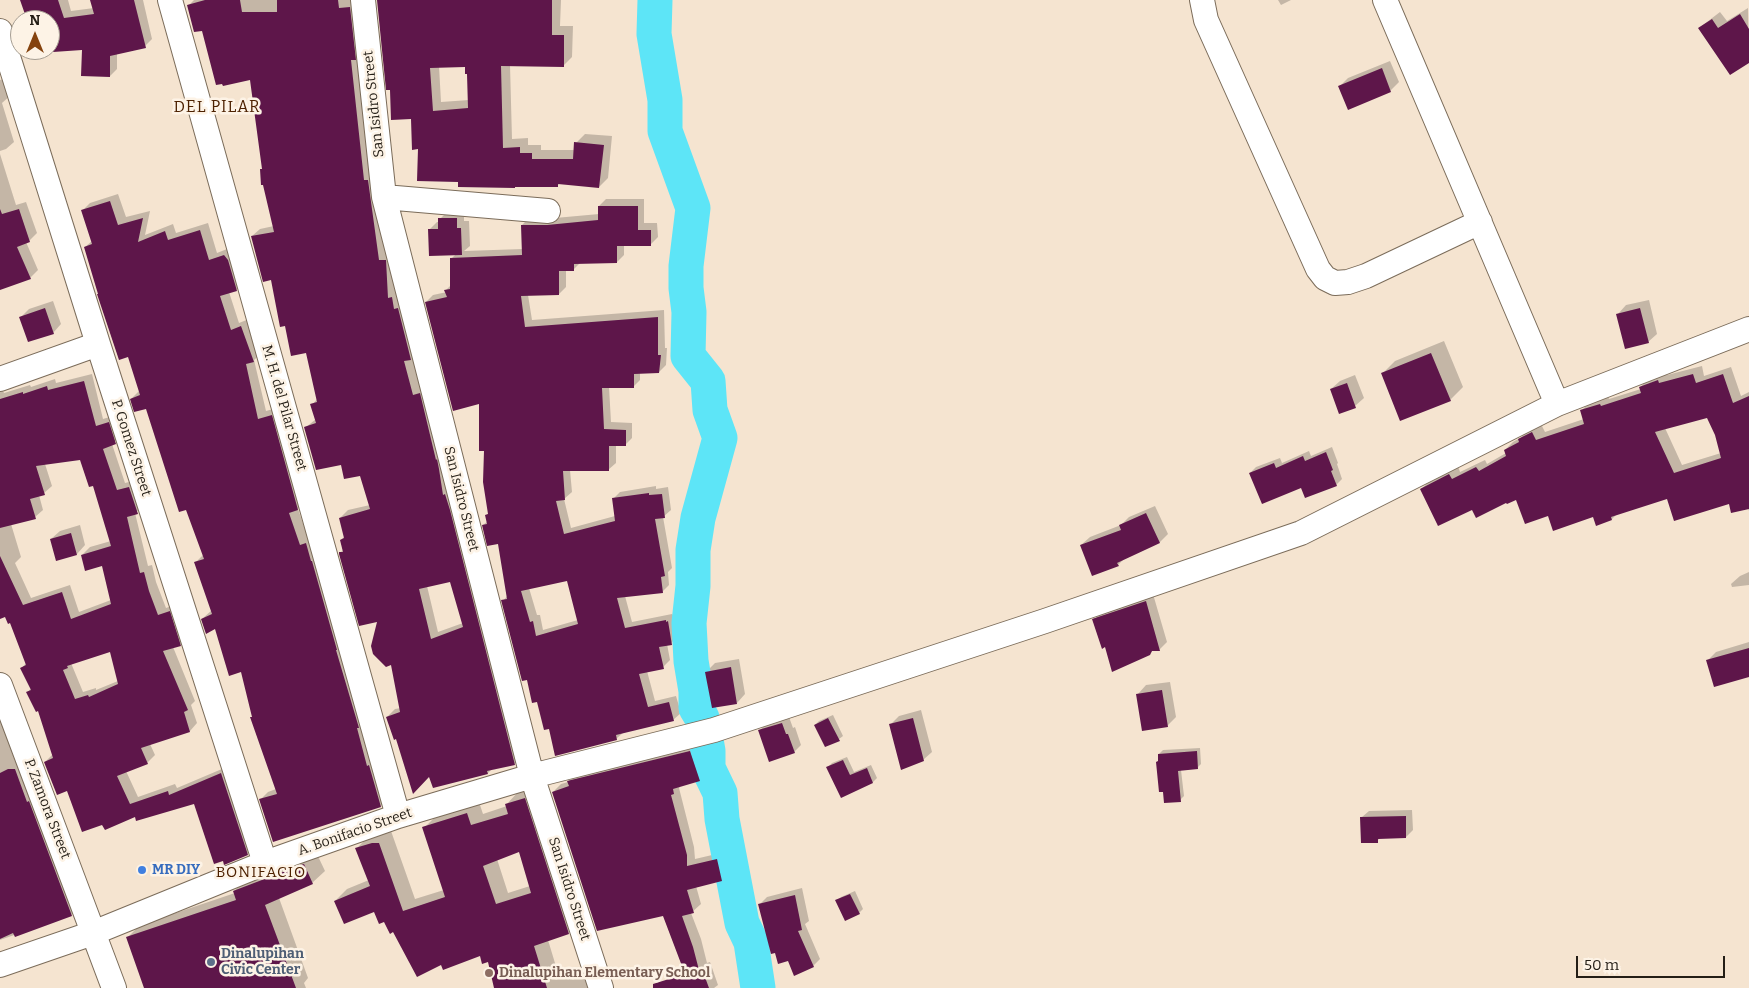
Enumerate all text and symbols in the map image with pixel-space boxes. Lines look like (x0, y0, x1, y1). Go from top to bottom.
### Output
north arrow (10, 10, 60, 60)
text: N (30, 12, 40, 29)
street label: San Isidro Street (360, 50, 388, 158)
district label: DEL PILAR (172, 98, 262, 118)
street label: M. H. del Pilar Street (258, 343, 310, 473)
street label: P. Gomez Street (107, 398, 155, 498)
street label: San Isidro Street (440, 445, 482, 553)
street label: P. Zamora Street (20, 757, 74, 861)
street label: A. Bonifacio Street (296, 805, 414, 859)
street label: San Isidro Street (544, 835, 594, 943)
place label: MR DIY (152, 862, 200, 878)
marker: MR DIY (136, 864, 148, 876)
district label: BONIFACIO (215, 864, 307, 882)
place label: Dinalupihan Civic Center (221, 946, 304, 979)
scale bar (1579, 946, 1728, 978)
marker: Dinalupihan Civic Center (205, 956, 217, 968)
text: 50 m (1584, 956, 1619, 974)
place label: Dinalupihan Elementary School (499, 965, 710, 981)
marker: Dinalupihan Elementary School (483, 967, 495, 979)

